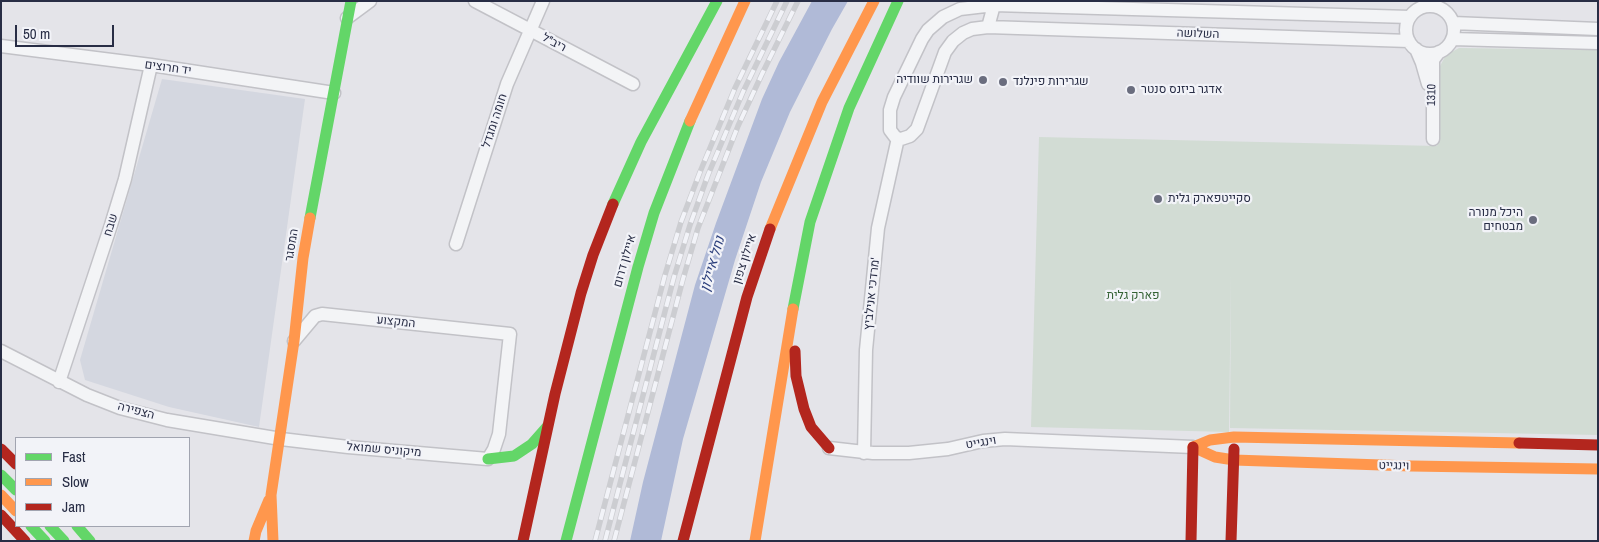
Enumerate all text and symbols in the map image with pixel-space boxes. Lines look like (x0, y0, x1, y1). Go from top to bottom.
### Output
scale bar (18, 15, 116, 47)
text: 50 m (23, 23, 50, 44)
street label: השלושה (1176, 26, 1220, 42)
street label: ריב"ל (539, 31, 569, 55)
street label: יד חרוצים (144, 58, 192, 78)
place label: שגרירות שוודיה (896, 73, 973, 87)
marker: שגרירות שוודיה (977, 74, 989, 86)
place label: שגרירות פינלנד (1013, 75, 1089, 89)
marker: שגרירות פינלנד (997, 76, 1009, 88)
place label: אדגר ביזנס סנטר (1141, 83, 1222, 97)
marker: אדגר ביזנס סנטר (1125, 84, 1137, 96)
street label: 1310 (1425, 84, 1439, 106)
street label: חומה ומגדל (479, 92, 511, 150)
place label: סקייטפארק גלית (1168, 192, 1251, 206)
marker: סקייטפארק גלית (1152, 193, 1164, 205)
place label: היכל מנורה מבטחים (1469, 206, 1523, 234)
street label: שבח (101, 212, 121, 238)
marker: היכל מנורה מבטחים (1527, 214, 1539, 226)
street label: המסגר (282, 228, 302, 262)
street label: איילון צפון (730, 232, 760, 286)
street label: איילון דרום (611, 233, 639, 289)
water label: נחל איילון (697, 234, 729, 294)
street label: מרדכי אנילביץ' (861, 257, 883, 331)
park label: פארק גלית (1106, 289, 1160, 303)
street label: המקצוע (376, 313, 416, 331)
street label: הצפירה (116, 399, 156, 423)
street label: וינגייט (965, 433, 997, 453)
legend (15, 437, 190, 527)
street label: מיקוניס שמואל (346, 440, 422, 460)
text: Fast (62, 446, 85, 467)
street label: וינגייט (1378, 459, 1410, 473)
text: Slow (62, 471, 89, 492)
text: Jam (62, 496, 85, 517)

